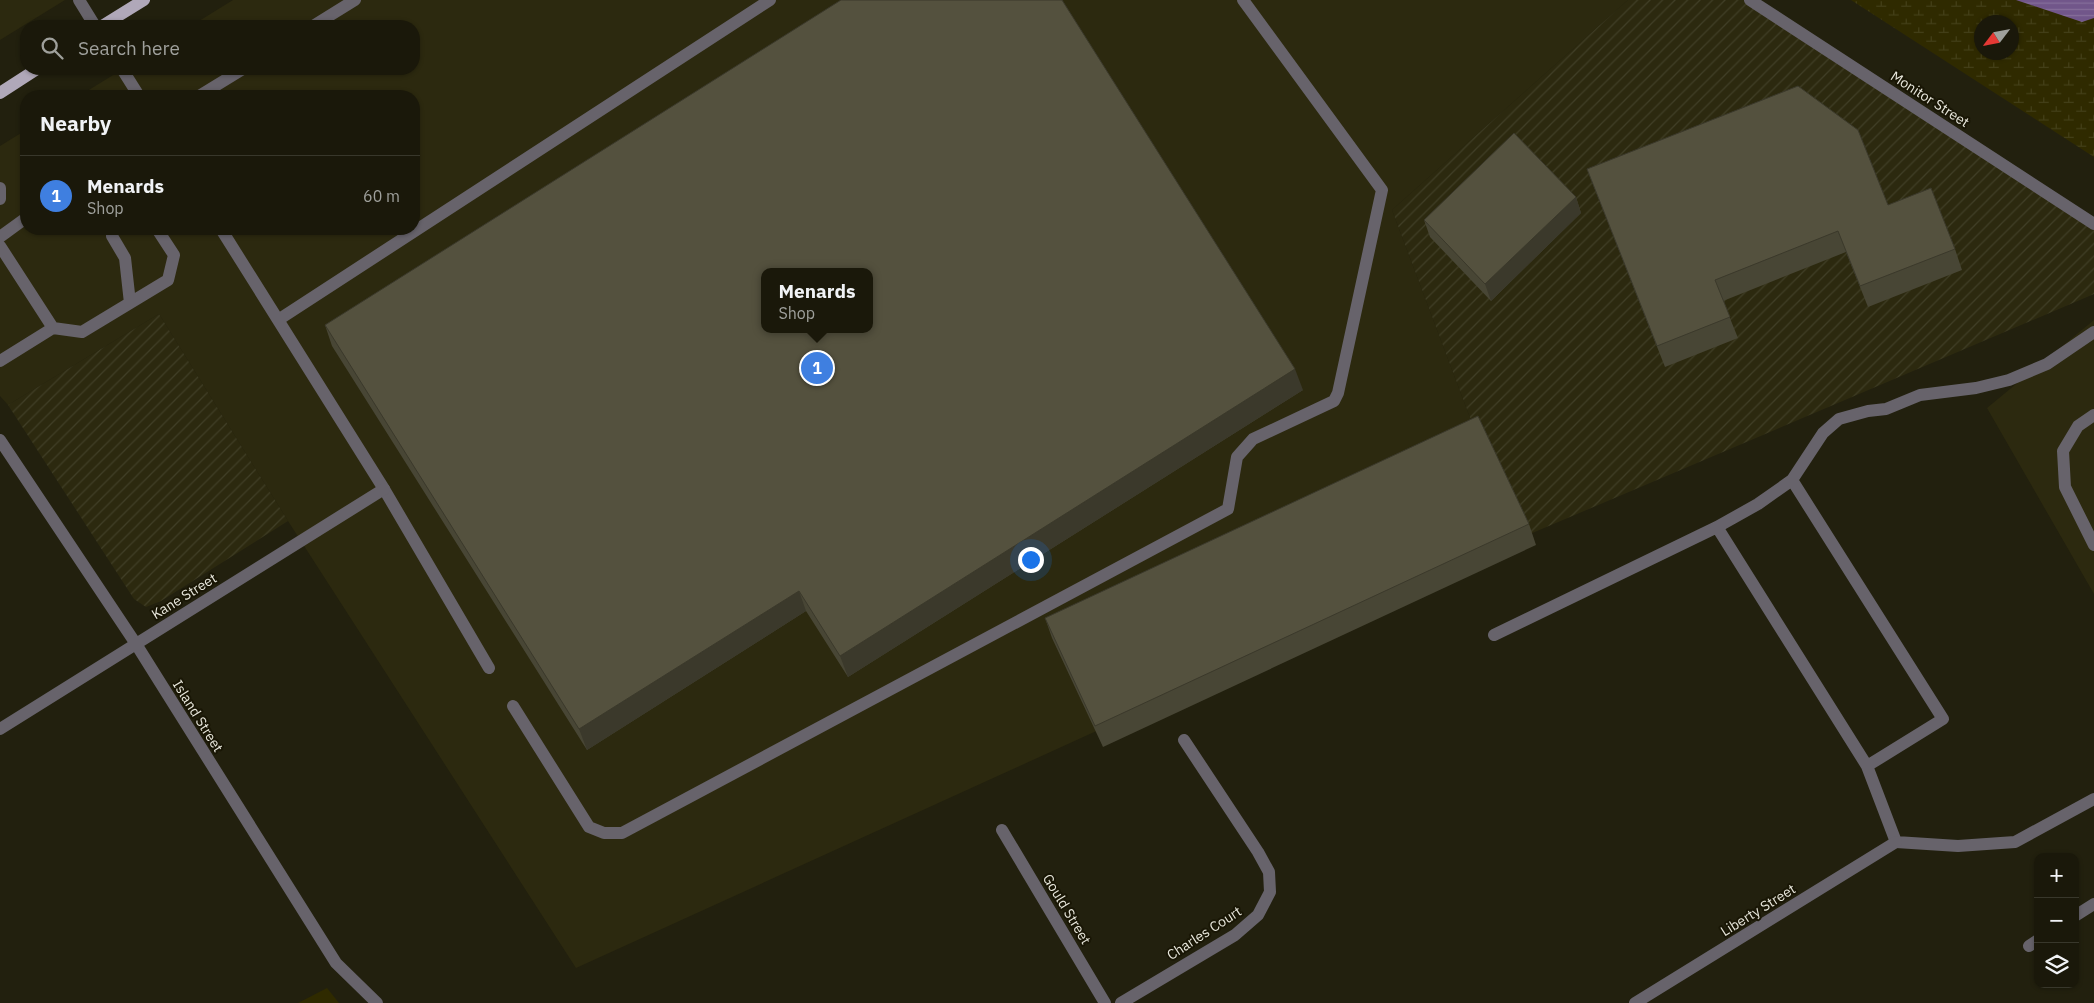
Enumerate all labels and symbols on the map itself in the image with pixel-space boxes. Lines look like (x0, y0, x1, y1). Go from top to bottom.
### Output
north arrow (1974, 15, 2019, 60)
street label: Monitor Street (1887, 67, 1973, 131)
pin: 1 (801, 349, 833, 387)
your location (1018, 547, 1044, 573)
street label: Kane Street (148, 569, 220, 623)
street label: Island Street (169, 677, 227, 755)
street label: Gould Street (1039, 870, 1095, 948)
street label: Liberty Street (1717, 880, 1799, 940)
street label: Charles Court (1163, 902, 1245, 964)

